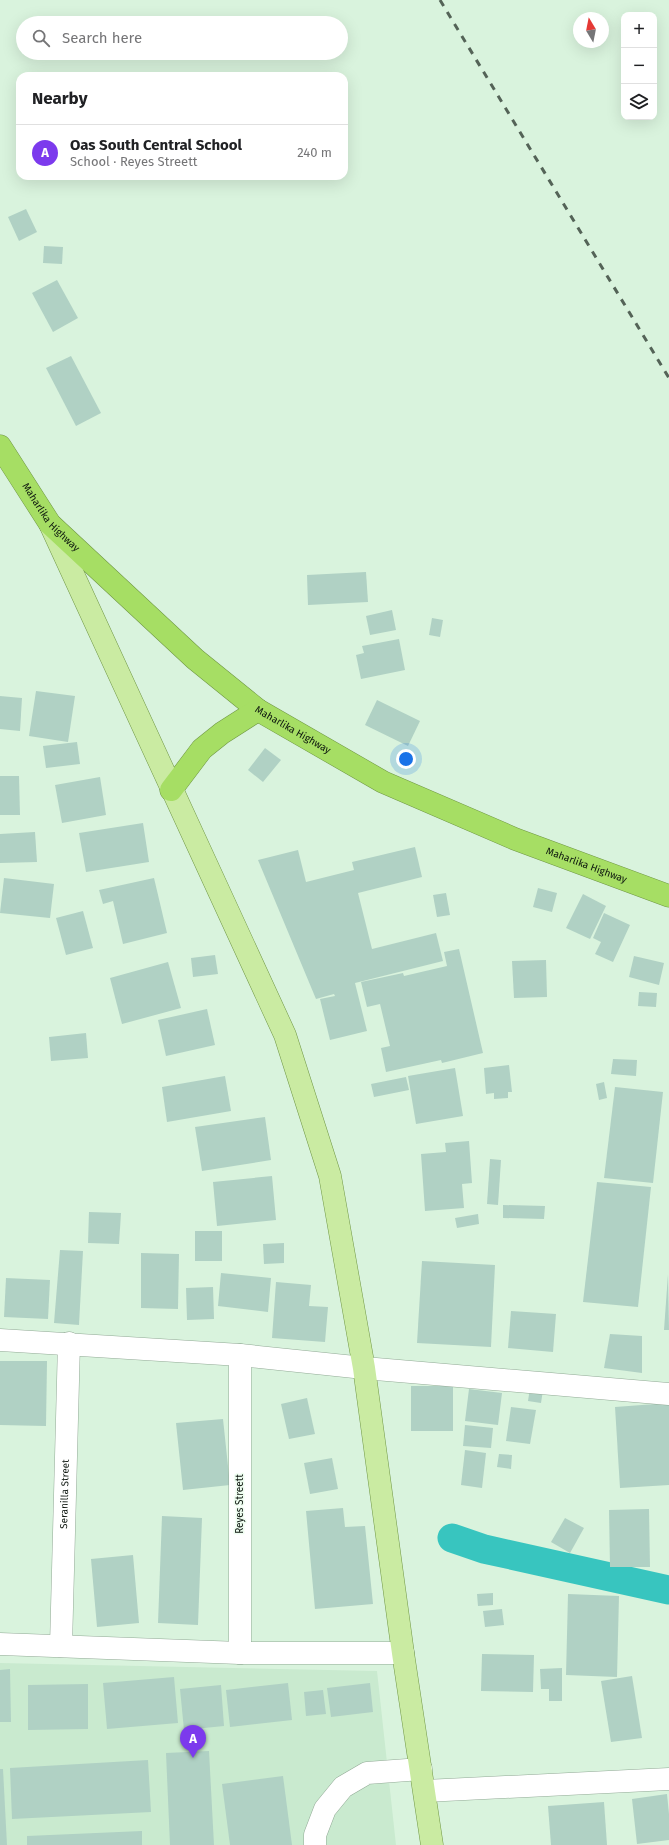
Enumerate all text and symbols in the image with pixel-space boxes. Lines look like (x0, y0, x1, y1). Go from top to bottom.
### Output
north arrow (573, 12, 609, 48)
map controls (621, 12, 657, 120)
button: + (621, 12, 657, 48)
search box (16, 16, 348, 60)
icon: search (30, 27, 52, 49)
text: Search here (62, 29, 142, 47)
button: − (621, 48, 657, 84)
button: layers (621, 84, 657, 120)
text: Nearby (32, 88, 87, 109)
text: Oas South Central School (70, 136, 242, 154)
text: A (41, 145, 49, 160)
text: 240 m (297, 145, 332, 160)
text: School · Reyes Streett (70, 154, 198, 169)
street label: Maharlika Highway (19, 481, 82, 554)
street label: Maharlika Highway (253, 704, 333, 757)
your location (396, 749, 416, 769)
street label: Maharlika Highway (544, 845, 629, 886)
street label: Seranilla Street (58, 1459, 72, 1529)
street label: Reyes Streett (234, 1474, 246, 1534)
pin: A (180, 1725, 206, 1758)

